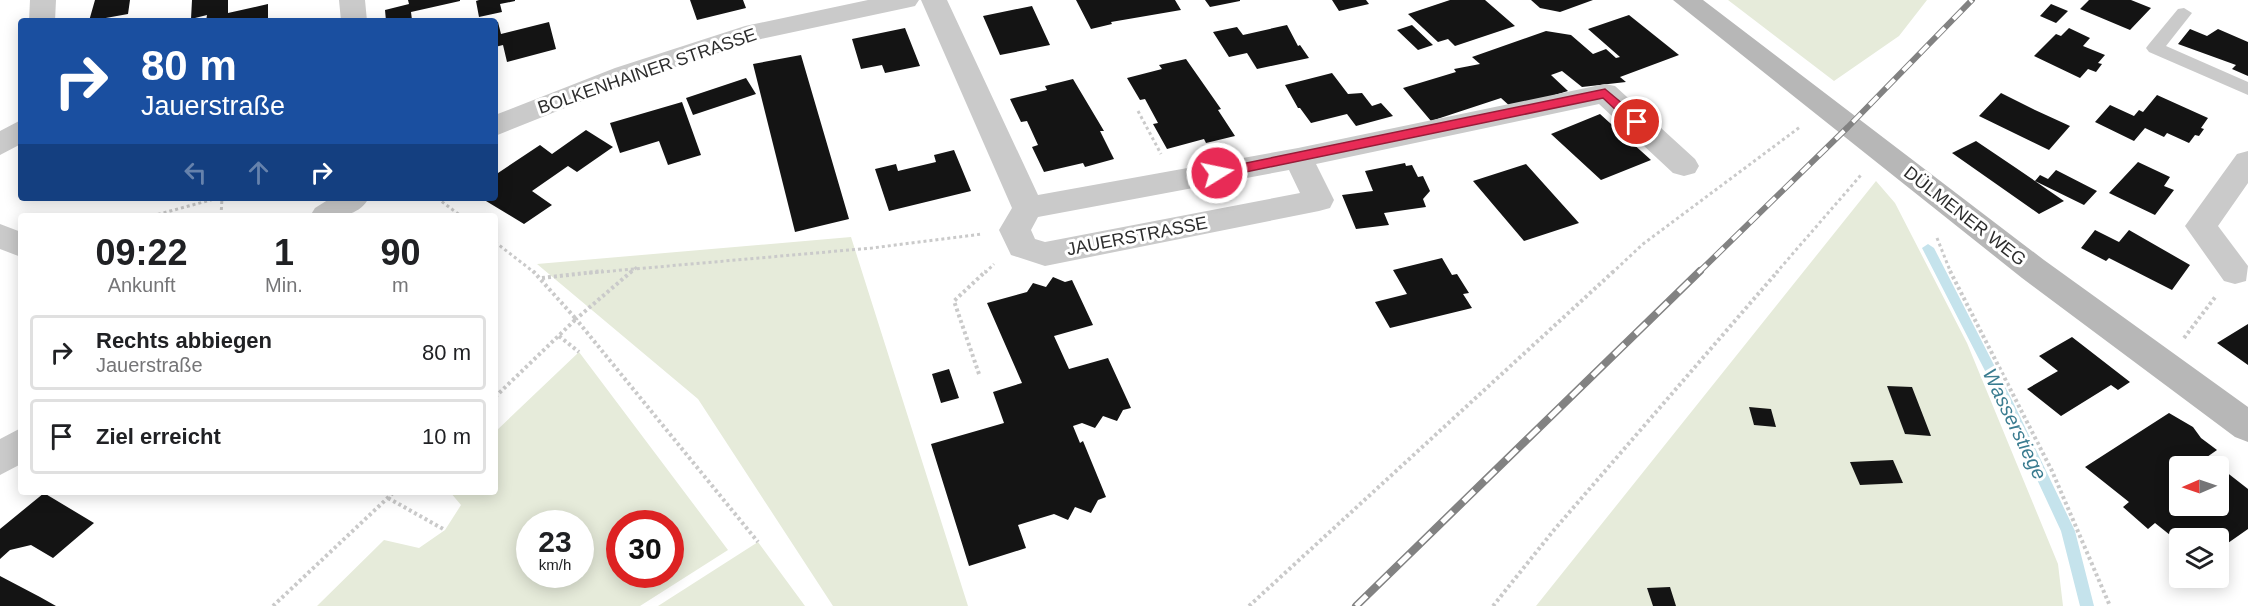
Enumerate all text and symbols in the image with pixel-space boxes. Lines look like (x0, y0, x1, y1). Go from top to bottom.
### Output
street label: BOLKENHAINER STRASSE (535, 24, 759, 118)
icon: right (42, 42, 120, 120)
text: 80 m (141, 42, 237, 89)
text: Jauerstraße (141, 91, 285, 121)
pin (1611, 96, 1662, 147)
icon: arrive (1620, 105, 1653, 138)
position arrow (1185, 141, 1249, 205)
icon: left (179, 156, 212, 189)
icon: ahead (242, 156, 275, 189)
icon: right (305, 156, 338, 189)
street label: DÜLMENER WEG (1900, 162, 2030, 270)
street label: JAUERSTRASSE (1065, 213, 1209, 259)
text: 09:22 (96, 232, 188, 273)
text: 1 (274, 232, 294, 273)
text: 90 (380, 232, 420, 273)
text: Ankunft (108, 274, 175, 296)
text: Min. (265, 274, 303, 296)
text: m (392, 274, 409, 296)
text: Rechts abbiegen (96, 328, 272, 353)
icon: right (45, 336, 78, 369)
text: 80 m (422, 340, 471, 365)
text: Jauerstraße (96, 354, 203, 376)
water label: Wasserstiege (1979, 365, 2051, 483)
icon: arrive (45, 420, 78, 453)
text: Ziel erreicht (96, 424, 221, 449)
text: 10 m (422, 424, 471, 449)
north arrow (2169, 456, 2229, 516)
map controls (2169, 456, 2229, 588)
speed limit sign: 30 (606, 510, 684, 588)
text: 23 (538, 525, 572, 558)
button: layers (2169, 528, 2229, 588)
text: km/h (539, 556, 571, 573)

